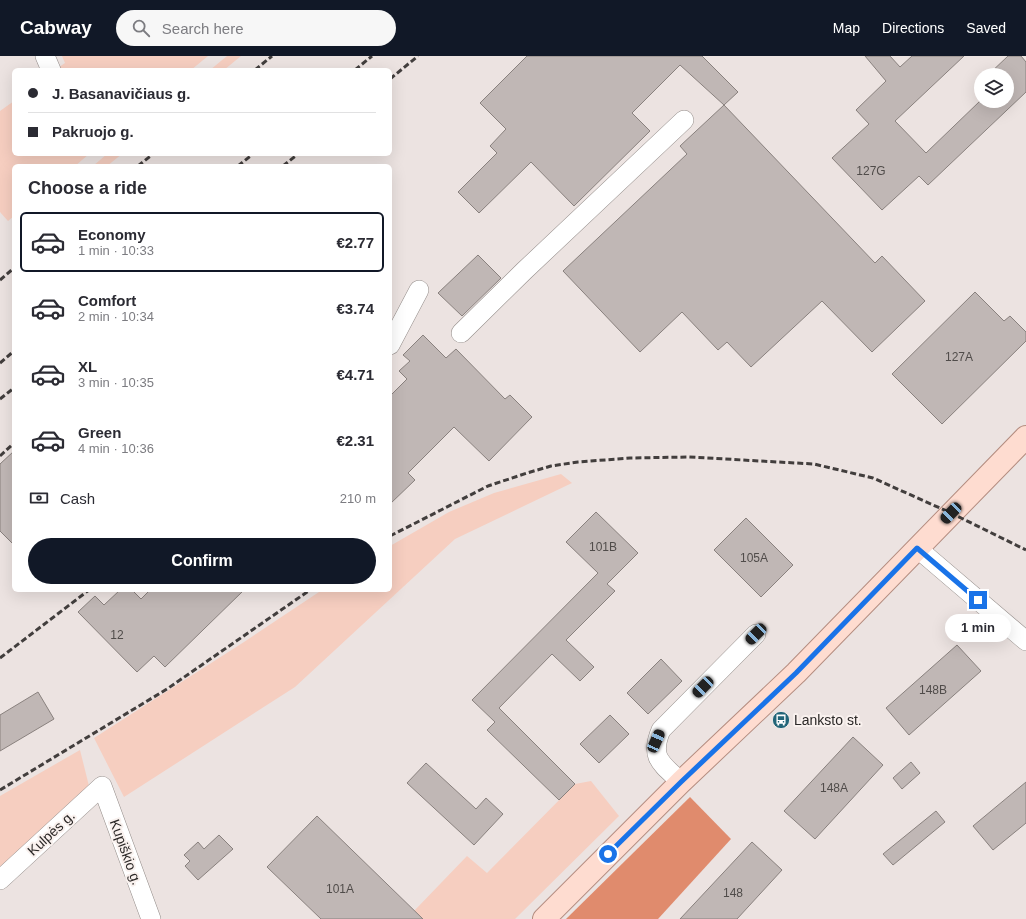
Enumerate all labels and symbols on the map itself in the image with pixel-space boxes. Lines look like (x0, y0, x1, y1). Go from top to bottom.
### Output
house number: 127G (856, 164, 886, 178)
house number: 127A (945, 350, 973, 364)
car (938, 500, 964, 526)
house number: 101B (589, 540, 617, 554)
house number: 105A (740, 551, 768, 565)
route end (969, 591, 987, 609)
callout: 1 min (945, 614, 1011, 642)
car (743, 621, 769, 647)
house number: 12 (110, 628, 124, 642)
car (690, 674, 716, 700)
house number: 148B (919, 683, 947, 697)
bus stop icon: Lanksto st. (771, 710, 791, 730)
place label: Lanksto st. (794, 712, 862, 728)
car (646, 728, 666, 754)
house number: 148A (820, 781, 848, 795)
street label: Kulpės g. (24, 807, 78, 859)
street label: Kupiškio g. (107, 817, 145, 887)
route start (599, 845, 617, 863)
house number: 101A (326, 882, 354, 896)
house number: 148 (723, 886, 743, 900)

